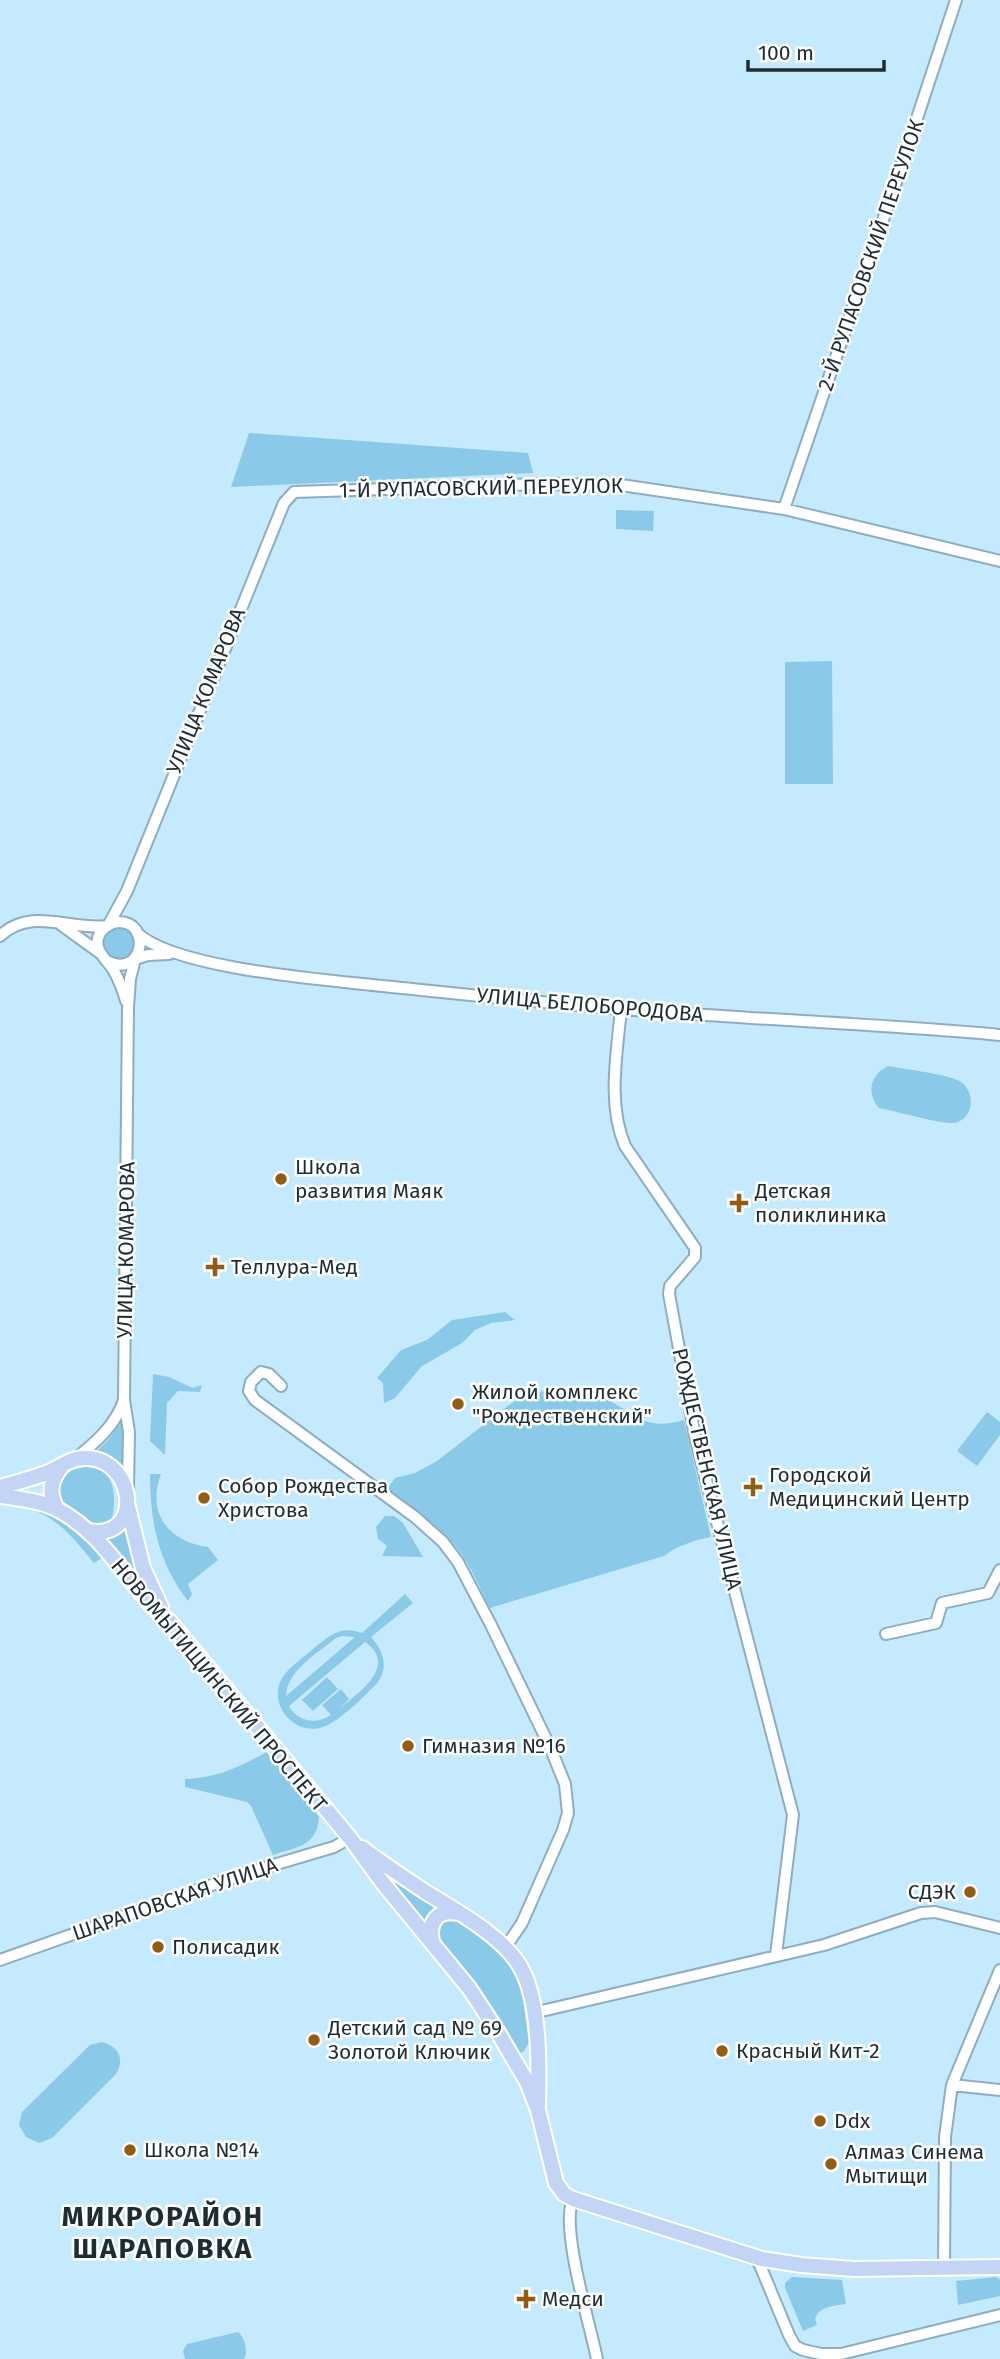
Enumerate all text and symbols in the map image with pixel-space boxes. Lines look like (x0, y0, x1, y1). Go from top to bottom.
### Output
scale bar (748, 28, 884, 72)
text: 100 m (758, 40, 814, 66)
street label: 2-Й РУПАСОВСКИЙ ПЕРЕУЛОК (812, 115, 930, 394)
street label: 1-Й РУПАСОВСКИЙ ПЕРЕУЛОК (339, 473, 624, 503)
street label: УЛИЦА КОМАРОВА (161, 604, 251, 778)
street label: УЛИЦА БЕЛОБОРОДОВА (475, 982, 705, 1028)
place label: Школа развития Маяк (295, 1154, 443, 1204)
street label: УЛИЦА КОМАРОВА (111, 1161, 141, 1339)
marker: Школа развития Маяк (273, 1171, 289, 1187)
place label: Детская поликлиника (754, 1178, 887, 1228)
marker: Детская поликлиника (729, 1193, 749, 1213)
place label: Теллура-Мед (231, 1254, 358, 1280)
marker: Теллура-Мед (205, 1257, 225, 1277)
street label: РОЖДЕСТВЕНСКАЯ УЛИЦА (666, 1345, 748, 1593)
place label: Жилой комплекс "Рождественский" (472, 1379, 652, 1429)
marker: Жилой комплекс "Рождественский" (450, 1396, 466, 1412)
place label: Городской Медицинский Центр (769, 1462, 970, 1512)
place label: Собор Рождества Христова (218, 1473, 389, 1523)
marker: Городской Медицинский Центр (743, 1477, 763, 1497)
marker: Собор Рождества Христова (196, 1490, 212, 1506)
street label: НОВОМЫТИЩИНСКИЙ ПРОСПЕКТ (105, 1553, 333, 1817)
place label: Гимназия №16 (422, 1733, 566, 1759)
marker: Гимназия №16 (400, 1738, 416, 1754)
street label: ШАРАПОВСКАЯ УЛИЦА (69, 1852, 281, 1946)
place label: СДЭК (908, 1879, 957, 1905)
marker: СДЭК (962, 1884, 978, 1900)
place label: Полисадик (172, 1934, 279, 1960)
marker: Полисадик (150, 1939, 166, 1955)
place label: Детский сад № 69 Золотой Ключик (327, 2015, 502, 2065)
marker: Детский сад № 69 Золотой Ключик (306, 2032, 322, 2048)
place label: Красный Кит-2 (736, 2038, 880, 2064)
marker: Красный Кит-2 (714, 2043, 730, 2059)
place label: Ddx (834, 2108, 871, 2134)
marker: Ddx (812, 2113, 828, 2129)
place label: Школа №14 (144, 2137, 259, 2163)
place label: Алмаз Синема Мытищи (845, 2139, 984, 2189)
marker: Школа №14 (122, 2142, 138, 2158)
marker: Алмаз Синема Мытищи (823, 2156, 839, 2172)
district label: МИКРОРАЙОН ШАРАПОВКА (62, 2200, 264, 2265)
place label: Медси (542, 2286, 604, 2312)
marker: Медси (516, 2289, 536, 2309)

